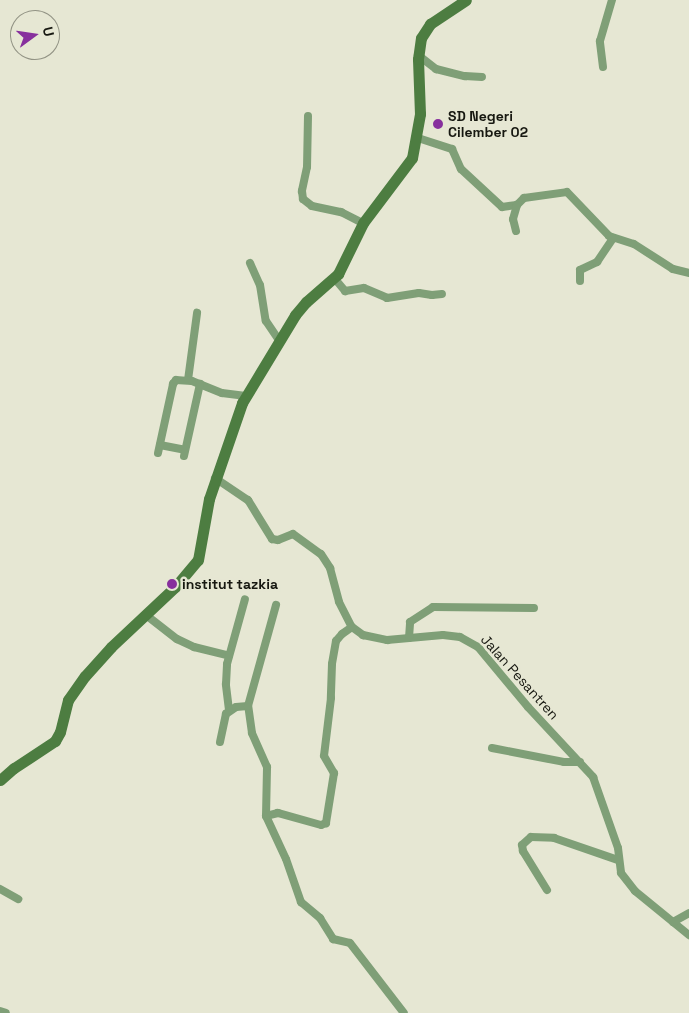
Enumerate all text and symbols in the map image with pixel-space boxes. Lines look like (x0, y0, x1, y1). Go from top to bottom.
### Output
north arrow (10, 10, 60, 60)
text: U (39, 25, 58, 38)
place label: SD Negeri Cilember 02 (448, 108, 528, 140)
marker: SD Negeri Cilember 02 (432, 118, 444, 130)
place label: institut tazkia (182, 576, 278, 592)
marker: institut tazkia (166, 578, 178, 590)
street label: Jalan Pesantren (478, 631, 562, 723)

